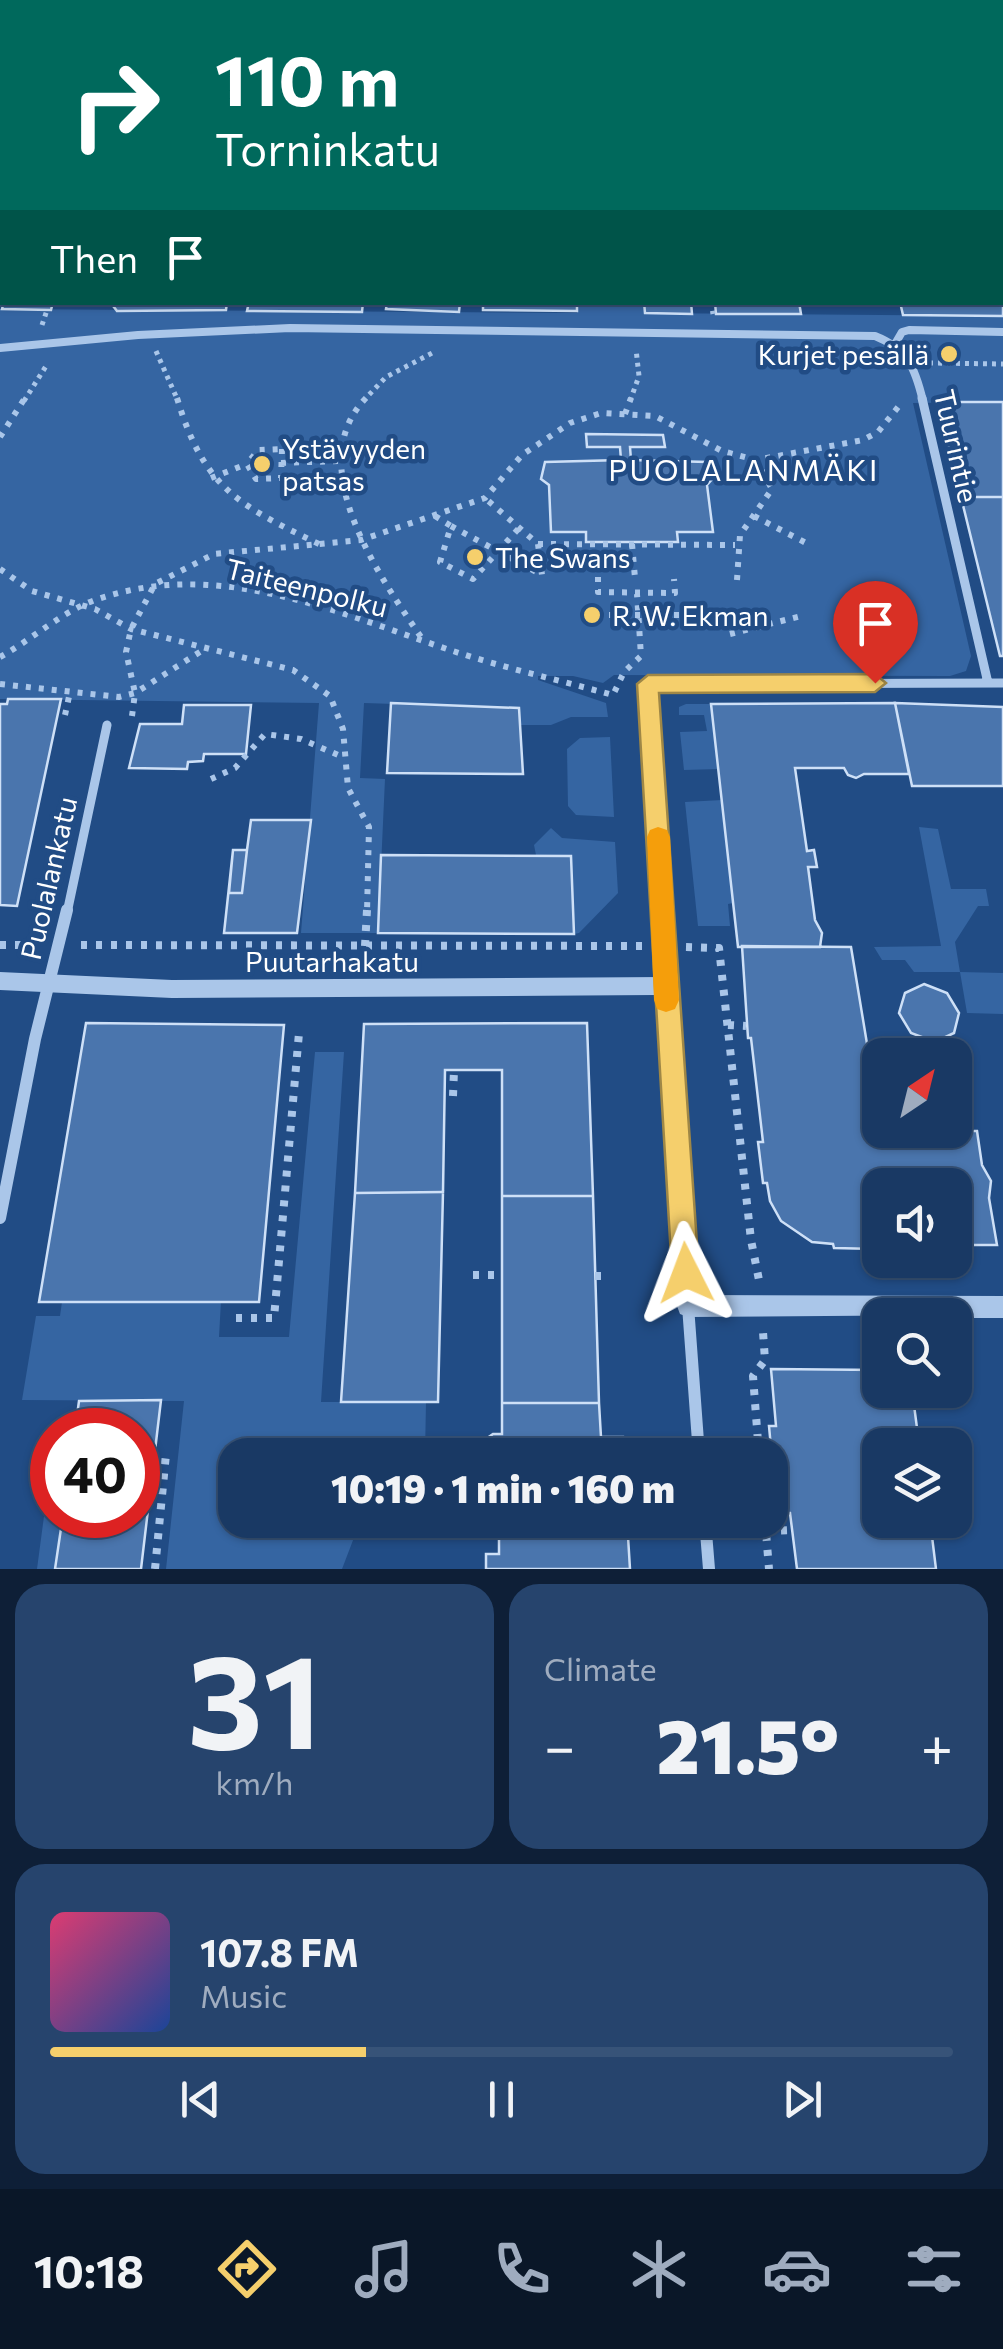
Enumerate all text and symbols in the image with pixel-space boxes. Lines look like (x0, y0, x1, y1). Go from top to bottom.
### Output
text: 110 m (215, 35, 399, 120)
icon: right (50, 40, 180, 170)
text: Torninkatu (215, 120, 440, 175)
icon: arrive (158, 230, 213, 285)
text: Then (50, 234, 138, 281)
place label: Kurjet pesällä (758, 337, 929, 371)
marker: Kurjet pesällä (938, 343, 960, 365)
street label: Tuurintie (928, 386, 986, 506)
place label: Ystävyyden patsas (282, 431, 426, 497)
district label: PUOLALANMÄKI (608, 450, 880, 487)
marker: Ystävyyden patsas (251, 453, 273, 475)
place label: The Swans (495, 540, 630, 574)
marker: The Swans (464, 546, 486, 568)
street label: Taiteenpolku (223, 550, 391, 624)
pin (833, 581, 918, 684)
icon: arrive (848, 596, 903, 651)
place label: R. W. Ekman (612, 598, 769, 632)
marker: R. W. Ekman (581, 604, 603, 626)
street label: Puolalankatu (13, 793, 83, 963)
street label: Puutarhakatu (245, 944, 419, 978)
north arrow (862, 1038, 972, 1148)
map controls (862, 1038, 972, 1538)
button: sound (862, 1168, 972, 1278)
position arrow (634, 1221, 738, 1325)
button: search (862, 1298, 972, 1408)
speed limit sign: 40 (30, 1408, 160, 1538)
button: layers (862, 1428, 972, 1538)
text: 10:19 · 1 min · 160 m (331, 1464, 675, 1511)
text: 31 (187, 1617, 322, 1776)
text: Climate (544, 1648, 657, 1688)
text: 21.5° (657, 1698, 839, 1789)
text: − (544, 1711, 575, 1778)
text: + (921, 1711, 953, 1778)
text: km/h (216, 1762, 293, 1802)
text: 107.8 FM (200, 1928, 359, 1975)
text: Music (200, 1975, 287, 2015)
icon: previous (173, 2072, 228, 2127)
icon: pause (474, 2072, 529, 2127)
icon: next (775, 2072, 830, 2127)
icon: directions (212, 2234, 282, 2304)
icon: music (349, 2234, 419, 2304)
icon: phone (487, 2234, 557, 2304)
icon: climate (624, 2234, 694, 2304)
icon: car (762, 2234, 832, 2304)
icon: filters (899, 2234, 969, 2304)
text: 10:18 (34, 2242, 144, 2297)

